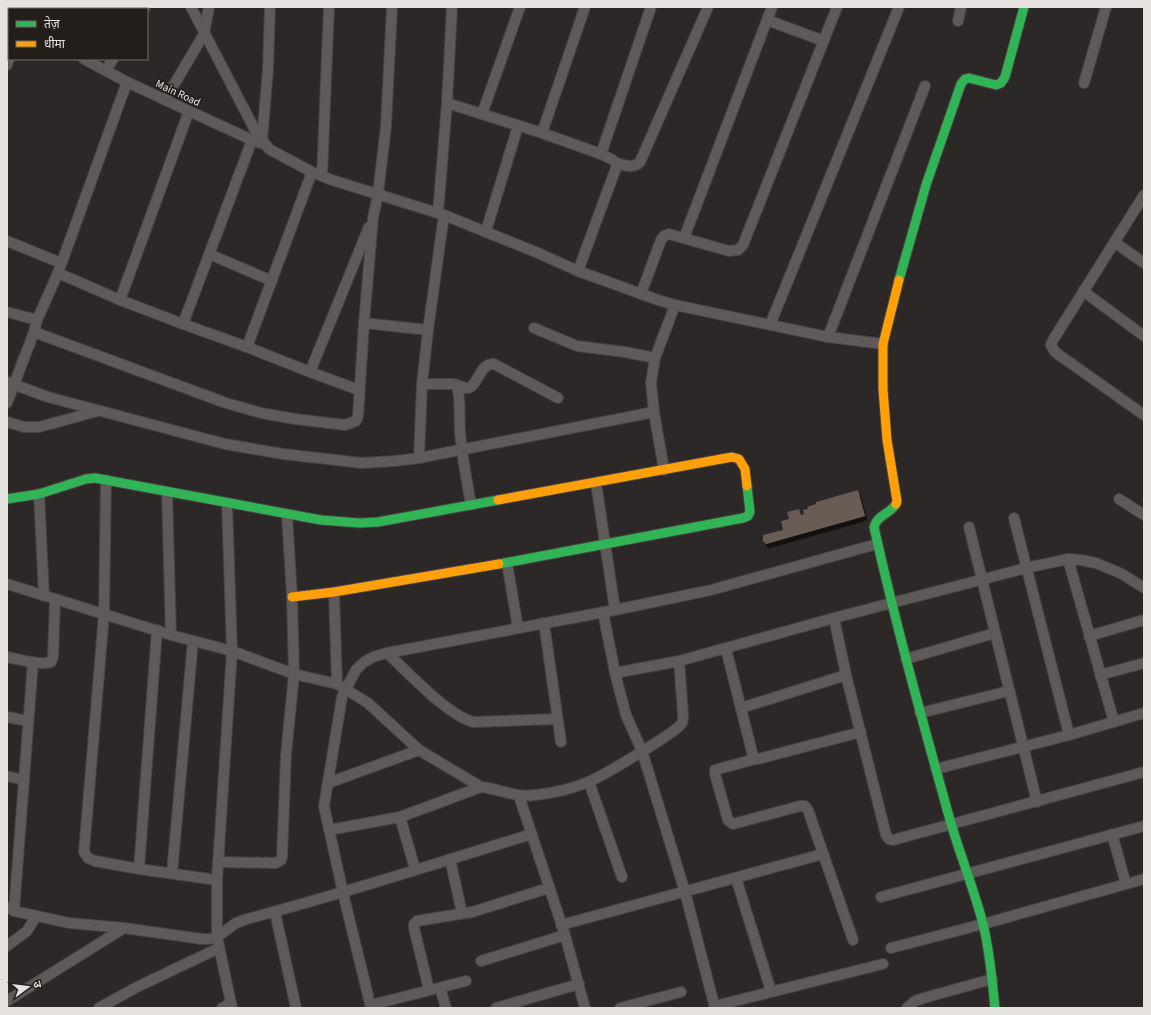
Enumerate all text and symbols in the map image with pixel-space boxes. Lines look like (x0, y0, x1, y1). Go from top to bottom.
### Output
legend (8, 8, 148, 60)
text: तेज़ (44, 16, 61, 33)
text: धीमा (44, 36, 66, 53)
street label: Main Road (153, 76, 203, 110)
north arrow (8, 967, 48, 1007)
text: उ (29, 979, 45, 990)

